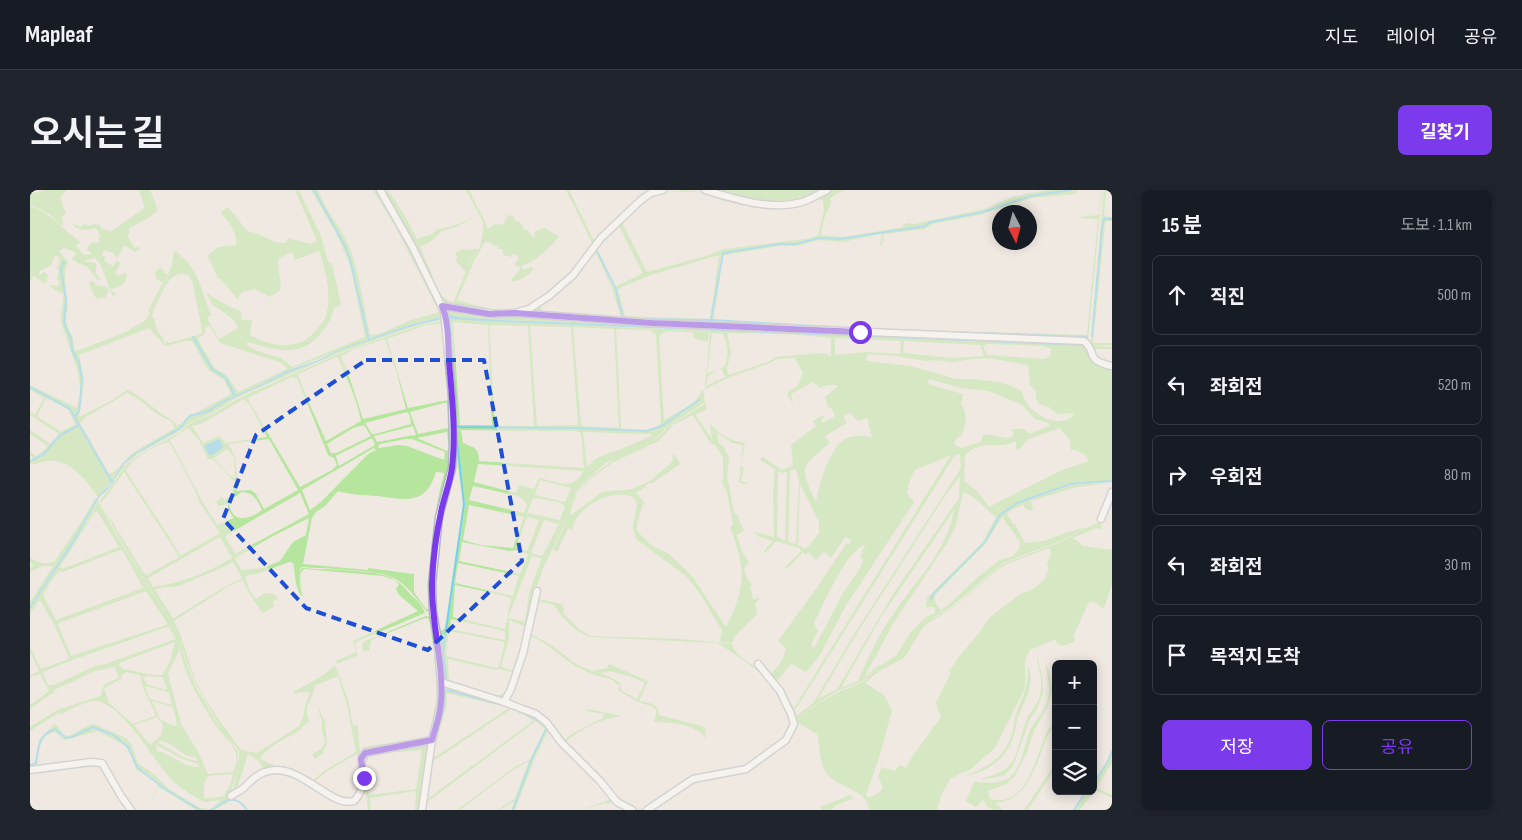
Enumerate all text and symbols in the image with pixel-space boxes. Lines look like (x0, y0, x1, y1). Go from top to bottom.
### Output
text: Mapleaf (25, 20, 93, 49)
text: 지도 (1325, 27, 1358, 48)
text: 레이어 (1386, 27, 1436, 48)
text: 공유 (1464, 27, 1497, 48)
button: 길찾기 (1398, 105, 1492, 155)
text: 오시는 길 (30, 113, 164, 156)
north arrow (992, 205, 1037, 250)
text: 15 분 (1162, 213, 1202, 238)
text: 도보 · 1.1 km (1401, 216, 1472, 235)
icon: ahead (1163, 281, 1191, 309)
text: 직진 (1210, 286, 1245, 309)
text: 500 m (1437, 286, 1471, 305)
route start (849, 321, 872, 344)
icon: left (1163, 371, 1191, 399)
text: 좌회전 (1210, 376, 1262, 399)
text: 520 m (1438, 376, 1471, 395)
icon: right (1163, 461, 1191, 489)
text: 우회전 (1210, 466, 1262, 489)
text: 80 m (1444, 466, 1471, 485)
icon: left (1163, 551, 1191, 579)
text: 좌회전 (1210, 556, 1262, 579)
text: 30 m (1444, 556, 1471, 575)
icon: arrive (1163, 641, 1191, 669)
text: 목적지 도착 (1210, 646, 1300, 669)
map controls (1052, 660, 1097, 795)
button: + (1052, 660, 1097, 705)
button: − (1052, 705, 1097, 750)
button: 저장 (1162, 720, 1312, 770)
button: 공유 (1322, 720, 1472, 770)
button: layers (1052, 750, 1097, 795)
route end (353, 767, 376, 790)

